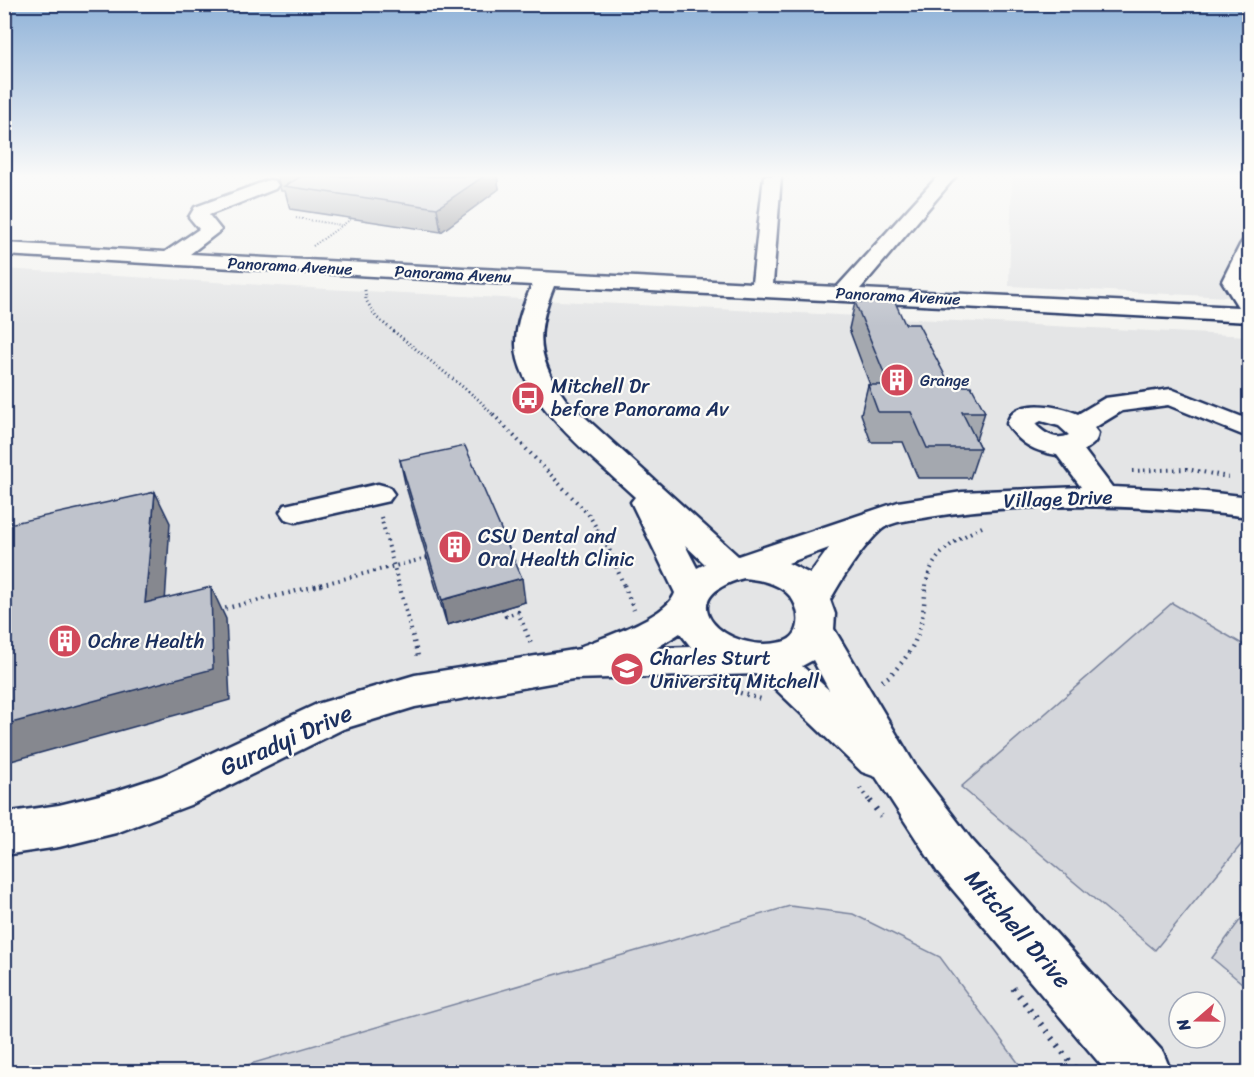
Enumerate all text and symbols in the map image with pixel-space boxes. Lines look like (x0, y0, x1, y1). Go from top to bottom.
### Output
street label: Panorama Avenue (227, 248, 353, 284)
street label: Panorama Avenu (394, 256, 513, 292)
street label: Panorama Avenue (835, 278, 961, 314)
building icon: Grange (879, 362, 915, 398)
place label: Grange (920, 366, 970, 395)
place label: Mitchell Dr before Panorama Av (551, 369, 730, 427)
bus stop icon: Mitchell Dr before Panorama Av (510, 380, 546, 416)
street label: Village Drive (1003, 480, 1113, 518)
place label: CSU Dental and Oral Health Clinic (478, 519, 635, 577)
building icon: CSU Dental and Oral Health Clinic (437, 529, 473, 565)
building icon: Ochre Health (47, 623, 83, 659)
place label: Ochre Health (88, 624, 205, 659)
place label: Charles Sturt University Mitchell (650, 641, 820, 699)
school or university icon: Charles Sturt University Mitchell (609, 651, 645, 687)
street label: Guradyi Drive (213, 692, 359, 788)
street label: Mitchell Drive (954, 859, 1082, 999)
north arrow (1167, 990, 1227, 1050)
text: N (1168, 1014, 1199, 1036)

